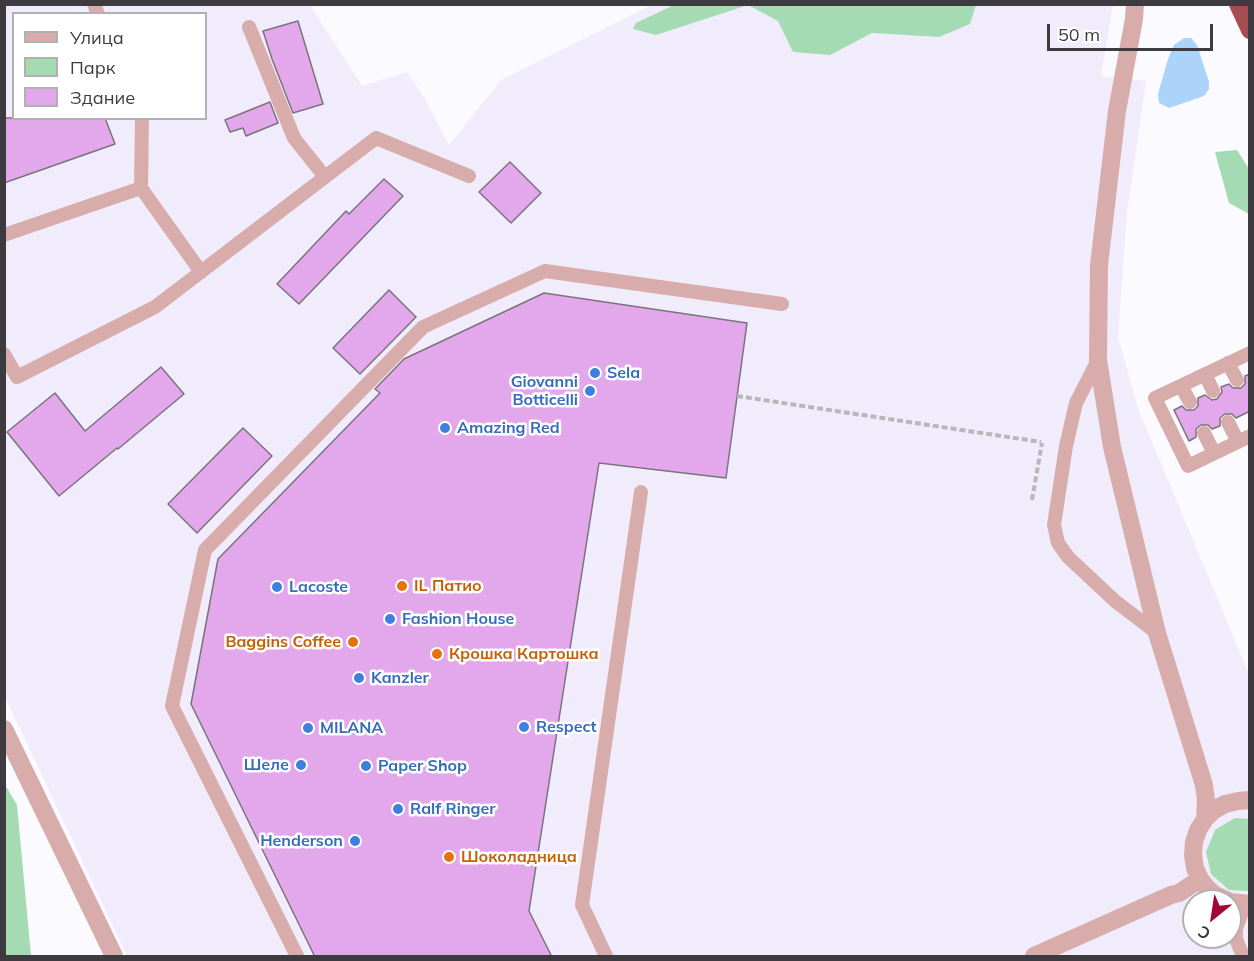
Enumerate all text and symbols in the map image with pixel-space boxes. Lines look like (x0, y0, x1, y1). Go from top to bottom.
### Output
legend (12, 12, 207, 120)
scale bar (1050, 12, 1216, 50)
text: 50 m (1058, 23, 1100, 46)
text: Улица (70, 26, 124, 49)
text: Парк (70, 56, 115, 79)
text: Здание (70, 86, 135, 109)
place label: Sela (607, 363, 640, 383)
marker: Sela (588, 366, 602, 380)
place label: Giovanni Botticelli (511, 372, 578, 410)
marker: Giovanni Botticelli (583, 384, 597, 398)
place label: Amazing Red (457, 418, 560, 438)
marker: Amazing Red (438, 421, 452, 435)
place label: IL Патио (414, 576, 482, 596)
place label: Lacoste (289, 577, 348, 597)
marker: IL Патио (395, 579, 409, 593)
marker: Lacoste (270, 580, 284, 594)
place label: Fashion House (402, 609, 514, 629)
marker: Fashion House (383, 612, 397, 626)
place label: Baggins Coffee (225, 632, 341, 652)
marker: Baggins Coffee (346, 635, 360, 649)
place label: Крошка Картошка (449, 644, 599, 664)
marker: Крошка Картошка (430, 647, 444, 661)
place label: Kanzler (371, 668, 429, 688)
marker: Kanzler (352, 671, 366, 685)
place label: Respect (536, 717, 597, 737)
place label: MILANA (320, 718, 383, 738)
marker: Respect (517, 720, 531, 734)
marker: MILANA (301, 721, 315, 735)
place label: Шеле (244, 755, 289, 775)
place label: Paper Shop (378, 756, 467, 776)
marker: Шеле (294, 758, 308, 772)
marker: Paper Shop (359, 759, 373, 773)
place label: Ralf Ringer (410, 799, 496, 819)
marker: Ralf Ringer (391, 802, 405, 816)
place label: Henderson (260, 831, 343, 851)
marker: Henderson (348, 834, 362, 848)
place label: Шоколадница (461, 847, 577, 867)
marker: Шоколадница (442, 850, 456, 864)
north arrow (1182, 889, 1242, 949)
text: С (1194, 921, 1214, 944)

